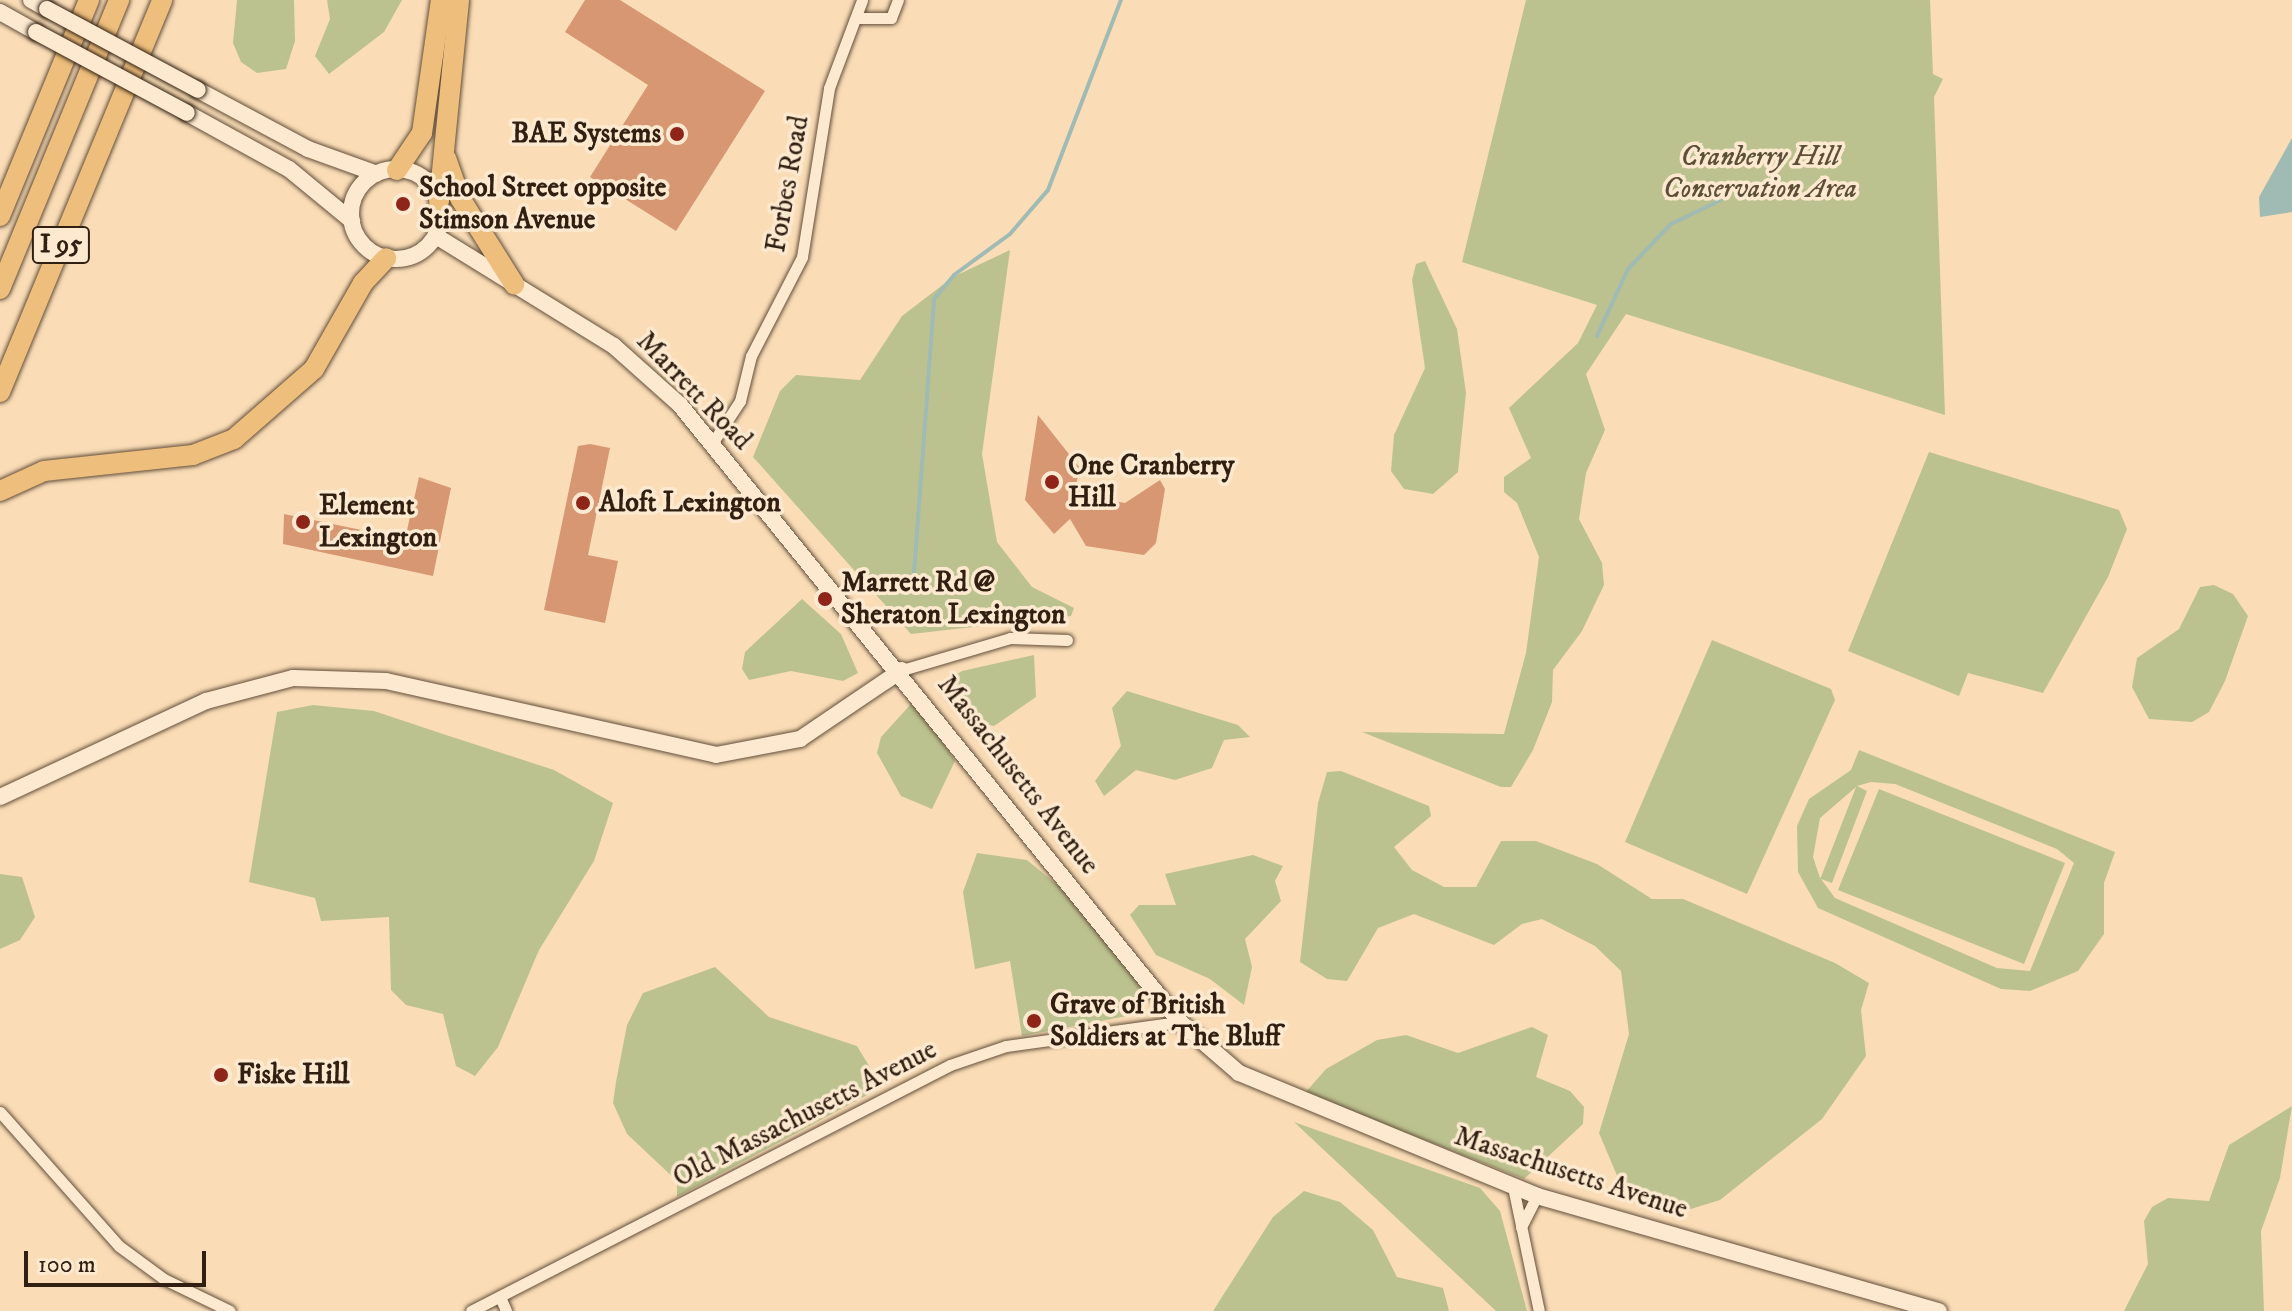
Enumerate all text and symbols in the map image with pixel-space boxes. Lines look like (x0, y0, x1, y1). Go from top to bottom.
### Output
street label: Forbes Road (759, 113, 817, 255)
place label: BAE Systems (512, 117, 661, 151)
marker: BAE Systems (668, 125, 686, 143)
park label: Cranberry Hill Conservation Area (1663, 140, 1857, 206)
place label: School Street opposite Stimson Avenue (419, 171, 666, 237)
marker: School Street opposite Stimson Avenue (394, 195, 412, 213)
road number: I 95 (31, 223, 91, 267)
street label: Marrett Road (629, 325, 759, 457)
place label: One Cranberry Hill (1068, 449, 1234, 515)
marker: One Cranberry Hill (1043, 473, 1061, 491)
place label: Aloft Lexington (599, 486, 781, 520)
place label: Element Lexington (319, 489, 437, 555)
marker: Aloft Lexington (574, 494, 592, 512)
marker: Element Lexington (294, 513, 312, 531)
place label: Marrett Rd @ Sheraton Lexington (841, 566, 1066, 632)
marker: Marrett Rd @ Sheraton Lexington (816, 590, 834, 608)
street label: Massachusetts Avenue (930, 669, 1106, 881)
place label: Grave of British Soldiers at The Bluff (1050, 988, 1280, 1054)
marker: Grave of British Soldiers at The Bluff (1025, 1012, 1043, 1030)
street label: Old Massachusetts Avenue (668, 1033, 942, 1195)
place label: Fiske Hill (237, 1058, 350, 1092)
marker: Fiske Hill (212, 1066, 230, 1084)
street label: Massachusetts Avenue (1450, 1119, 1692, 1227)
scale bar (28, 1235, 210, 1285)
text: 100 m (38, 1250, 96, 1280)

